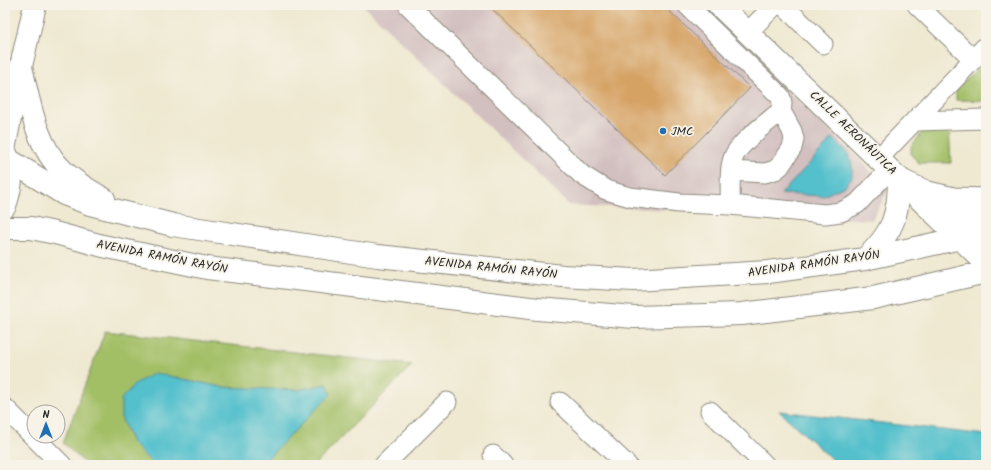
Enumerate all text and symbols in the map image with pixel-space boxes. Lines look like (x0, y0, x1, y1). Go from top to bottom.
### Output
street label: CALLE AERONÁUTICA (805, 86, 901, 180)
place label: JMC (671, 122, 693, 141)
marker: JMC (658, 126, 668, 136)
street label: AVENIDA RAMÓN RAYÓN (95, 235, 229, 279)
street label: AVENIDA RAMÓN RAYÓN (747, 245, 881, 283)
street label: AVENIDA RAMÓN RAYÓN (424, 252, 558, 284)
north arrow (26, 404, 66, 444)
text: N (43, 406, 50, 424)

